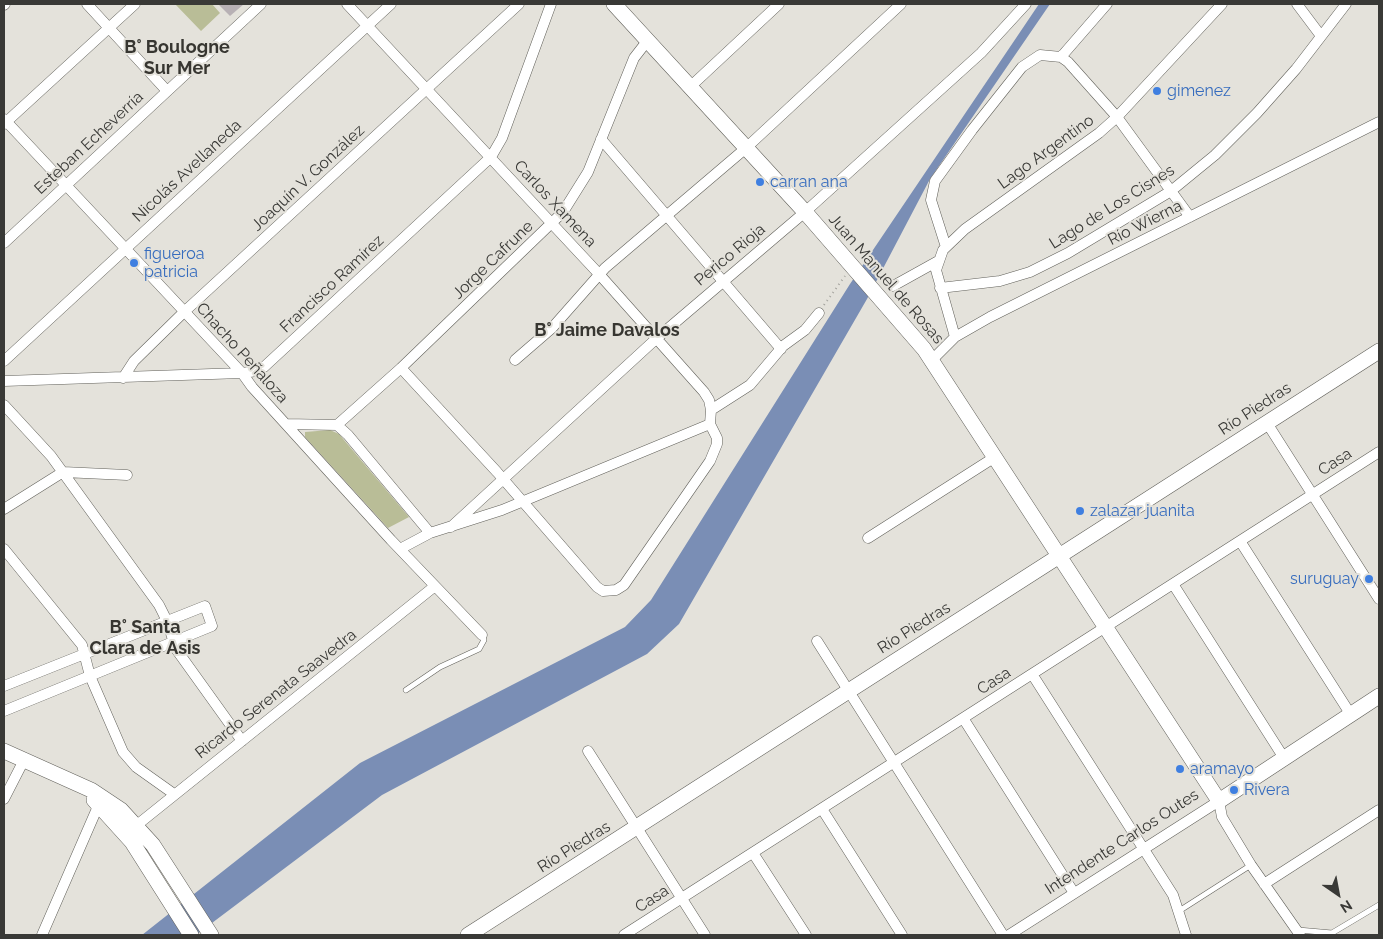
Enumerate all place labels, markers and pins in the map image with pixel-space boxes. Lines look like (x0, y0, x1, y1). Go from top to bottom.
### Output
place label: gimenez (1167, 81, 1231, 101)
marker: gimenez (1151, 85, 1163, 97)
place label: carran ana (770, 172, 848, 192)
marker: carran ana (754, 176, 766, 188)
place label: figueroa patricia (144, 244, 204, 282)
marker: figueroa patricia (128, 257, 140, 269)
place label: zalazar juanita (1090, 501, 1195, 521)
marker: zalazar juanita (1074, 505, 1086, 517)
place label: suruguay (1290, 569, 1359, 589)
marker: suruguay (1363, 573, 1375, 585)
place label: aramayo (1190, 759, 1254, 779)
marker: aramayo (1174, 763, 1186, 775)
place label: Rivera (1244, 780, 1290, 800)
marker: Rivera (1228, 784, 1240, 796)

